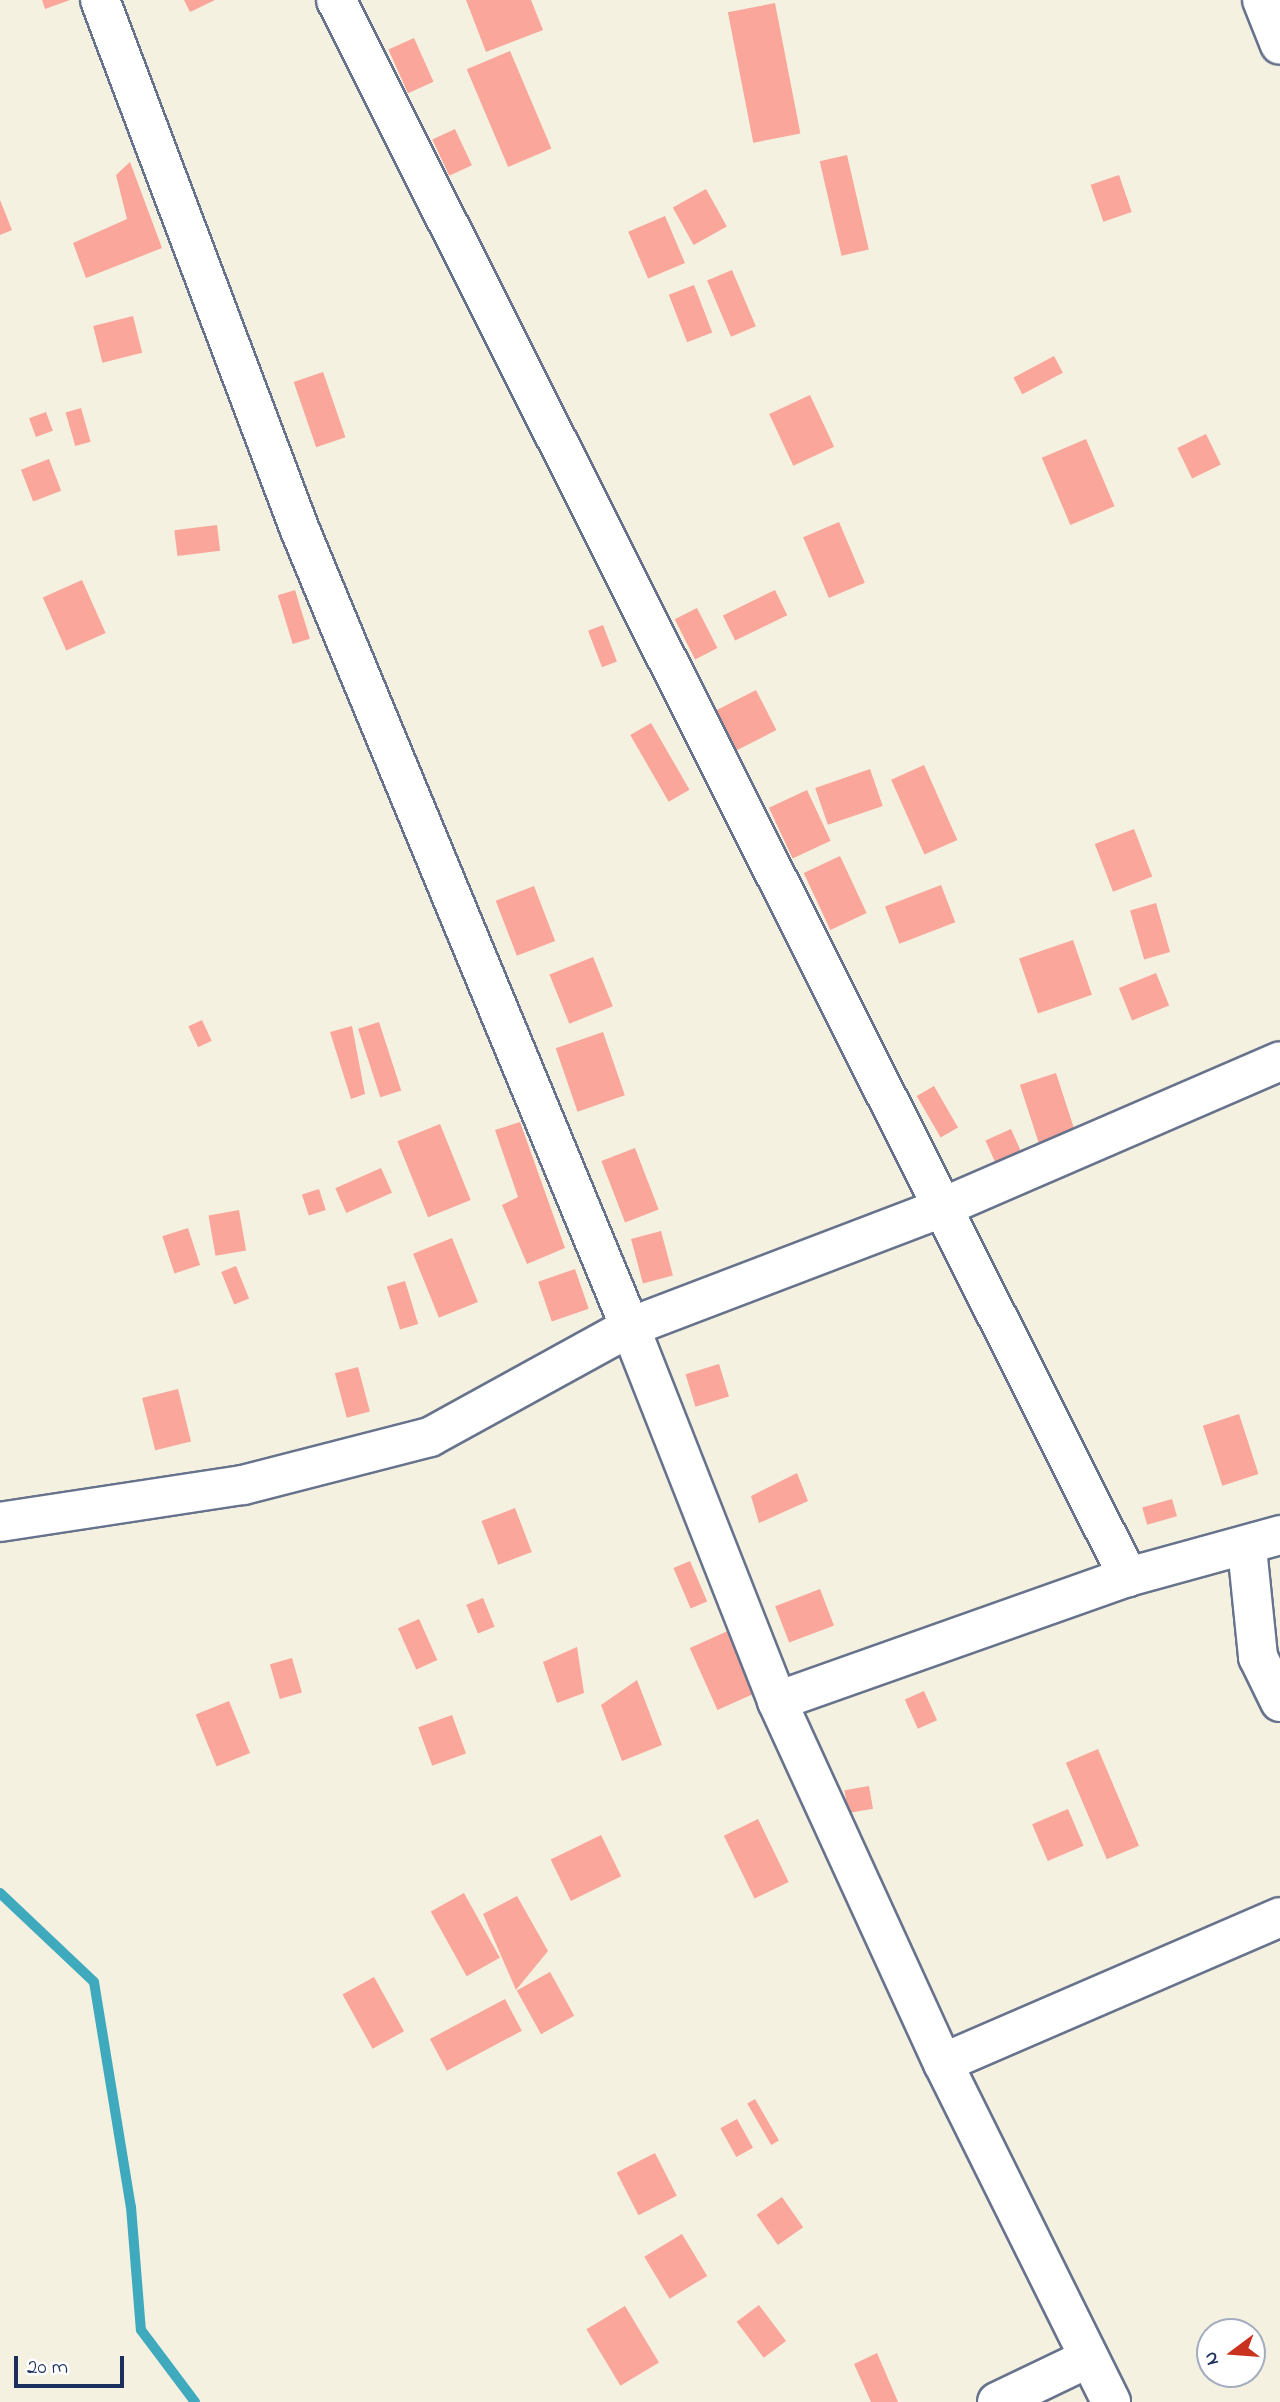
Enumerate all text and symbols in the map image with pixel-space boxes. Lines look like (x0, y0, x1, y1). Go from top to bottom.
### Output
north arrow (1196, 2318, 1266, 2388)
scale bar (18, 2342, 128, 2386)
text: N (1198, 2348, 1227, 2368)
text: 20 m (27, 2353, 68, 2383)

